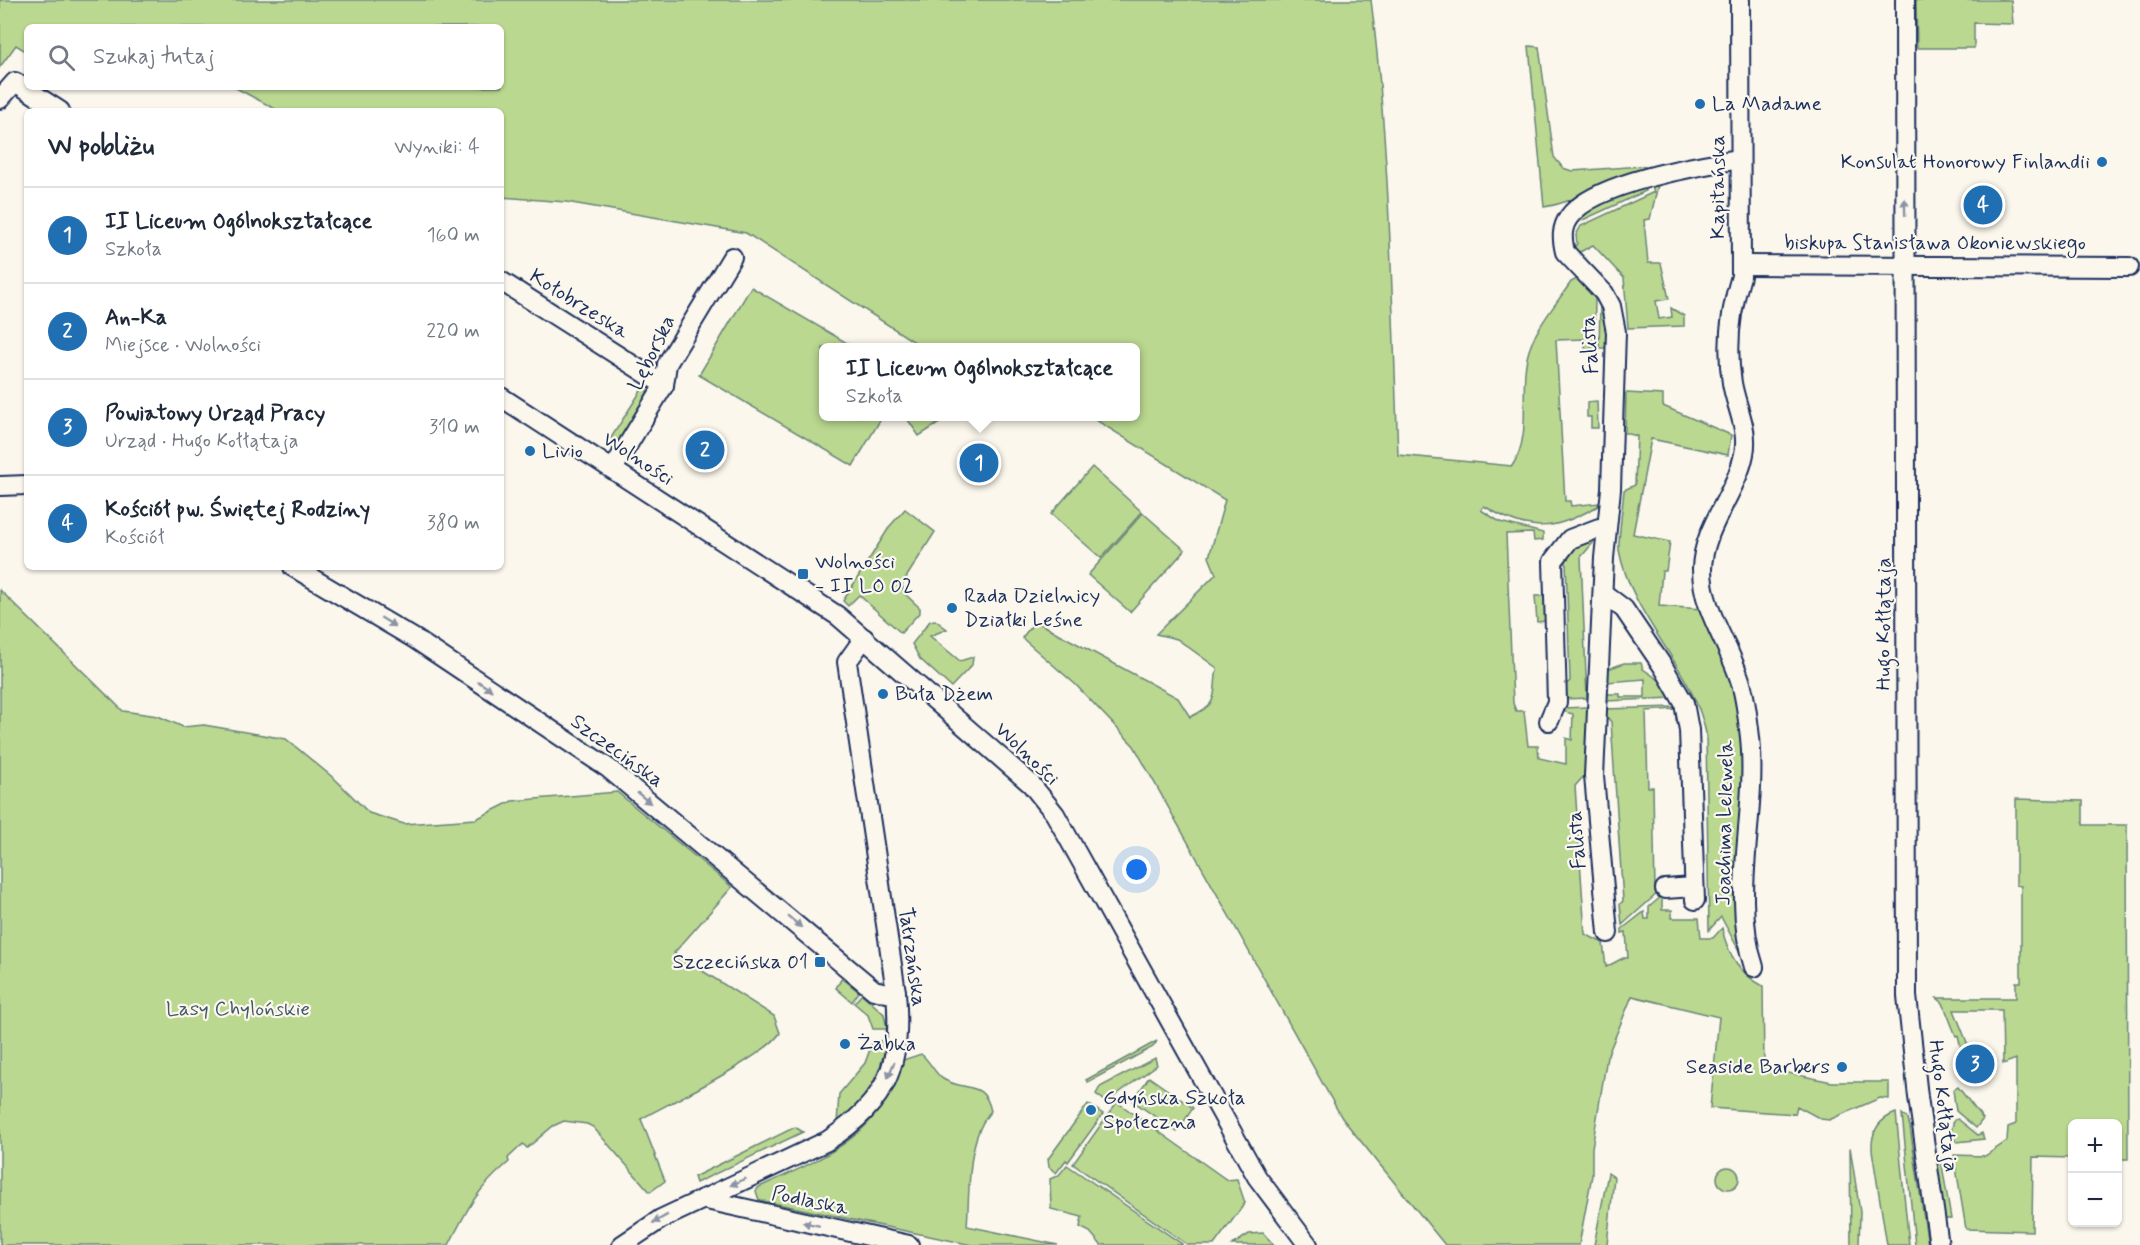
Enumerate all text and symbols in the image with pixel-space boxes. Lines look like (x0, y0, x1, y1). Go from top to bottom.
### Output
search box (24, 24, 504, 90)
icon: search (45, 41, 78, 74)
text: Szukaj tutaj (93, 43, 215, 71)
place label: La Madame (1712, 90, 1822, 118)
marker: La Madame (1693, 97, 1707, 111)
text: W pobliżu (48, 130, 154, 164)
text: Wyniki: 4 (394, 134, 480, 161)
street label: Kapitańska (1704, 135, 1732, 239)
place label: Konsulat Honorowy Finlandii (1841, 148, 2090, 176)
marker: Konsulat Honorowy Finlandii (2095, 155, 2109, 169)
pin: 4 (1964, 182, 2002, 228)
one-way arrow (1900, 198, 1910, 217)
text: II Liceum Ogólnokształcące (105, 208, 372, 236)
text: 1 (63, 222, 72, 249)
text: 160 m (427, 222, 480, 249)
street label: biskupa Stanisława Okoniewskiego (1784, 229, 2086, 258)
text: Szkoła (105, 236, 162, 263)
street label: Kołobrzeska (524, 262, 634, 346)
text: An-Ka (105, 304, 167, 332)
street label: Lęborska (622, 311, 682, 395)
street label: Falista (1574, 315, 1606, 375)
text: 2 (63, 318, 72, 345)
text: 220 m (426, 318, 480, 345)
text: Miejsce · Wolności (105, 332, 261, 359)
popup (819, 343, 1140, 421)
text: II Liceum Ogólnokształcące (846, 355, 1113, 383)
text: Szkoła (846, 383, 903, 410)
text: Powiatowy Urząd Pracy (105, 400, 325, 428)
text: 3 (63, 414, 72, 441)
text: 310 m (429, 414, 480, 441)
street label: Wolności (597, 425, 679, 493)
text: Urząd · Hugo Kołłątaja (105, 428, 298, 455)
pin: 2 (686, 428, 724, 472)
place label: Livio (542, 437, 583, 465)
pin: 1 (960, 440, 998, 486)
marker: Livio (523, 444, 537, 458)
text: Kościół pw. Świętej Rodziny (105, 496, 370, 524)
text: 4 (62, 510, 73, 537)
text: 380 m (427, 510, 480, 537)
text: Kościół (105, 524, 164, 551)
place label: Wolności - II LO 02 (815, 548, 913, 600)
street label: Hugo Kołłątaja (1870, 557, 1900, 691)
marker: Wolności - II LO 02 (796, 567, 810, 581)
place label: Rada Dzielnicy Działki Leśne (964, 582, 1100, 634)
marker: Rada Dzielnicy Działki Leśne (945, 601, 959, 615)
one-way arrow (380, 617, 396, 628)
one-way arrow (477, 680, 493, 691)
place label: Buła Dżem (895, 680, 993, 708)
marker: Buła Dżem (876, 687, 890, 701)
street label: Szczecińska (565, 708, 669, 794)
street label: Wolności (988, 716, 1066, 792)
street label: Joachima Lelewela (1710, 740, 1740, 906)
one-way arrow (637, 791, 652, 804)
street label: Falista (1561, 810, 1593, 870)
your location (1122, 855, 1151, 884)
street label: Tatrzańska (891, 906, 933, 1008)
one-way arrow (787, 916, 803, 929)
place label: Szczecińska 01 (673, 948, 808, 976)
marker: Szczecińska 01 (813, 955, 827, 969)
park label: Lasy Chylońskie (166, 995, 310, 1023)
place label: Żabka (857, 1030, 916, 1058)
marker: Żabka (838, 1037, 852, 1051)
street label: Hugo Kołłątaja (1919, 1038, 1965, 1174)
pin: 3 (1956, 1042, 1994, 1086)
place label: Seaside Barbers (1686, 1053, 1830, 1081)
marker: Seaside Barbers (1835, 1060, 1849, 1074)
one-way arrow (886, 1062, 895, 1079)
place label: Gdyńska Szkoła Społeczna (1103, 1084, 1246, 1136)
marker: Gdyńska Szkoła Społeczna (1084, 1103, 1098, 1117)
map controls (2068, 1119, 2122, 1227)
button: + (2068, 1119, 2122, 1173)
button: − (2068, 1173, 2122, 1227)
one-way arrow (730, 1178, 747, 1187)
street label: Podlaska (769, 1179, 851, 1223)
one-way arrow (652, 1214, 669, 1224)
one-way arrow (801, 1219, 820, 1228)

